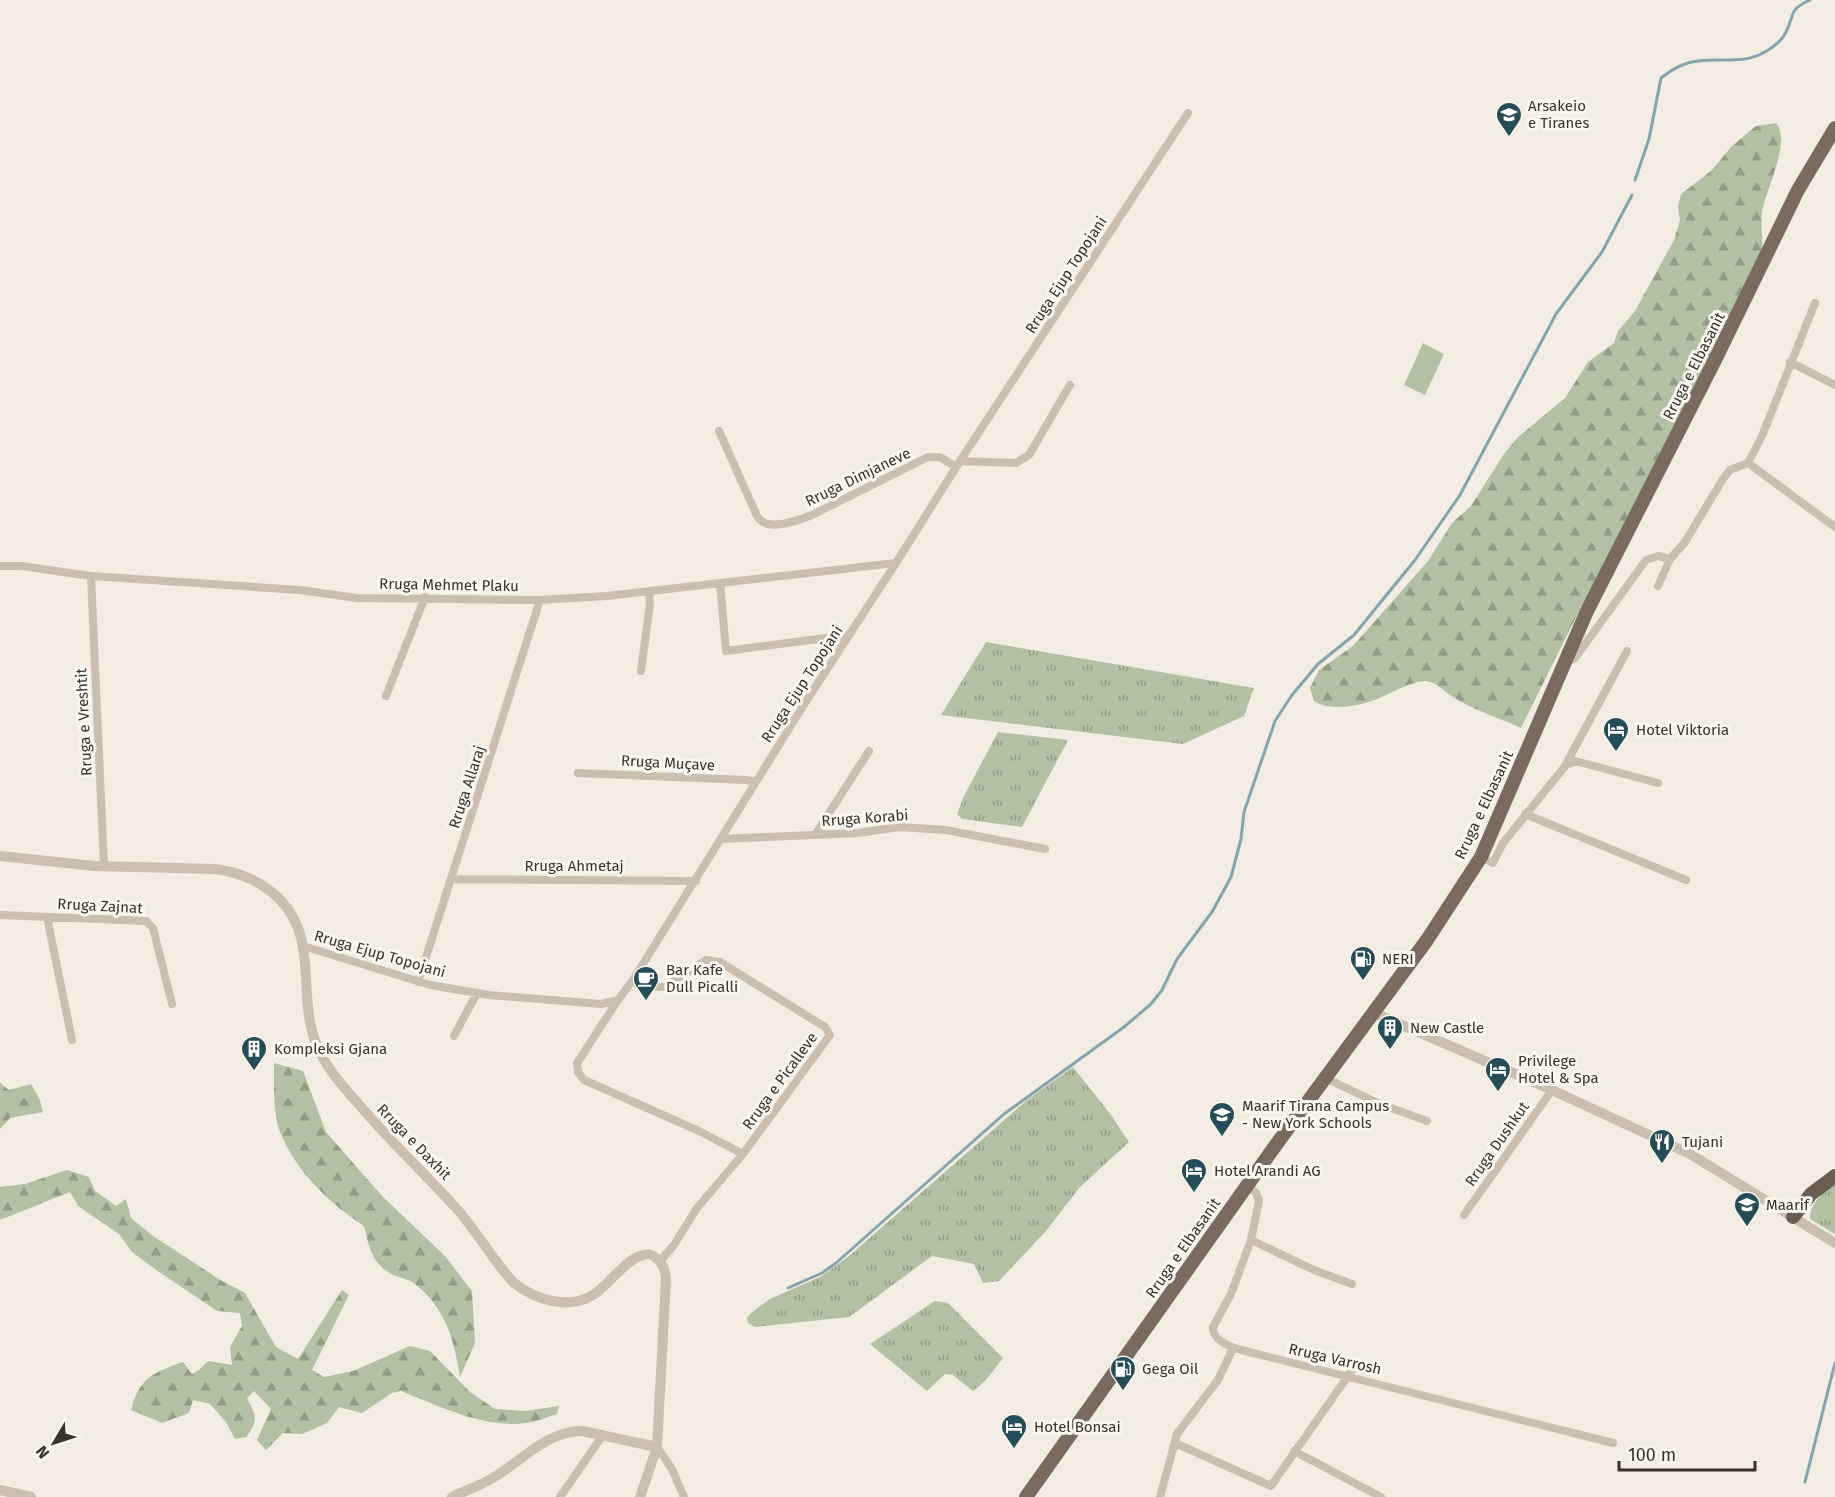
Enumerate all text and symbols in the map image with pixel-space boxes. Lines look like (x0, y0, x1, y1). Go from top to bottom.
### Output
place label: Arsakeio e Tiranes (1528, 97, 1590, 132)
school or university icon: Arsakeio e Tiranes (1494, 100, 1524, 138)
street label: Rruga Ejup Topojani (1021, 213, 1111, 337)
street label: Rruga e Elbasanit (1659, 309, 1729, 423)
street label: Rruga Dimjaneve (802, 444, 914, 510)
street label: Rruga Mehmet Plaku (379, 575, 519, 595)
street label: Rruga Ejup Topojani (757, 622, 847, 746)
street label: Rruga e Vreshtit (72, 667, 96, 776)
hotel icon: Hotel Viktoria (1601, 715, 1631, 753)
place label: Hotel Viktoria (1636, 721, 1729, 739)
street label: Rruga Allaraj (445, 743, 489, 831)
street label: Rruga e Elbasanit (1451, 747, 1517, 862)
street label: Rruga Muçave (621, 752, 715, 774)
street label: Rruga Korabi (821, 806, 909, 830)
street label: Rruga Ahmetaj (524, 857, 624, 875)
street label: Rruga Zajnat (57, 895, 144, 917)
street label: Rruga Ejup Topojani (312, 927, 448, 981)
fuel station icon: NERI (1348, 944, 1378, 982)
place label: NERI (1382, 950, 1414, 968)
place label: Bar Kafe Dull Picalli (666, 961, 738, 996)
cafe icon: Bar Kafe Dull Picalli (631, 964, 661, 1002)
building icon: New Castle (1375, 1013, 1405, 1051)
place label: New Castle (1410, 1019, 1484, 1037)
street label: Rruga e Picalleve (739, 1029, 821, 1133)
building icon: Kompleksi Gjana (239, 1034, 269, 1072)
place label: Kompleksi Gjana (274, 1040, 387, 1058)
place label: Privilege Hotel & Spa (1518, 1052, 1599, 1087)
hotel icon: Privilege Hotel & Spa (1483, 1055, 1513, 1093)
place label: Maarif Tirana Campus - New York Schools (1242, 1097, 1389, 1132)
street label: Rruga Dushkut (1461, 1098, 1533, 1190)
street label: Rruga e Daxhit (373, 1100, 455, 1184)
school or university icon: Maarif Tirana Campus - New York Schools (1207, 1100, 1237, 1138)
restaurant icon: Tujani (1647, 1127, 1677, 1165)
place label: Tujani (1682, 1133, 1723, 1151)
hotel icon: Hotel Arandi AG (1179, 1156, 1209, 1194)
place label: Hotel Arandi AG (1214, 1162, 1321, 1180)
school or university icon: Maarif (1732, 1190, 1762, 1228)
street label: Rruga e Elbasanit (1142, 1194, 1225, 1301)
place label: Maarif (1766, 1196, 1810, 1214)
street label: Rruga Varrosh (1287, 1340, 1383, 1378)
fuel station icon: Gega Oil (1108, 1354, 1138, 1392)
place label: Gega Oil (1142, 1360, 1199, 1378)
hotel icon: Hotel Bonsai (999, 1412, 1029, 1450)
north arrow (24, 1413, 84, 1473)
place label: Hotel Bonsai (1034, 1418, 1121, 1436)
scale bar (1619, 1434, 1756, 1472)
text: N (32, 1442, 53, 1462)
text: 100 m (1628, 1444, 1676, 1466)

